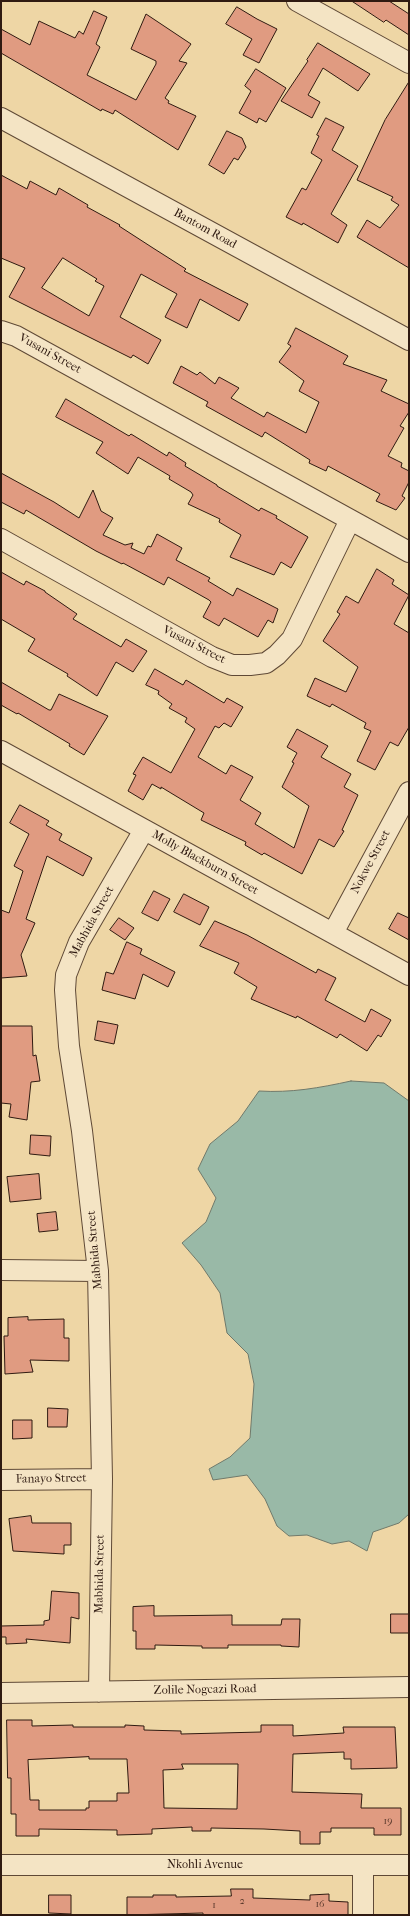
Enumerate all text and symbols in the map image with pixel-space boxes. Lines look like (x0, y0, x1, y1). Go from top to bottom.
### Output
street label: Bantom Road (171, 206, 239, 252)
street label: Vusani Street (16, 331, 84, 377)
street label: Vusani Street (160, 623, 228, 667)
street label: Molly Blackburn Street (149, 828, 261, 898)
street label: Nokwe Street (348, 828, 394, 896)
street label: Mabhida Street (66, 884, 118, 960)
street label: Mabhida Street (84, 1210, 106, 1290)
street label: Fanayo Street (16, 1471, 86, 1487)
street label: Mabhida Street (92, 1534, 108, 1614)
street label: Zolile Nogcazi Road (153, 1682, 257, 1698)
house number: 19 (384, 1816, 392, 1828)
street label: Nkohli Avenue (167, 1858, 243, 1872)
house number: 2 (239, 1896, 245, 1908)
house number: 16 (316, 1899, 324, 1911)
house number: 1 (212, 1900, 216, 1912)

